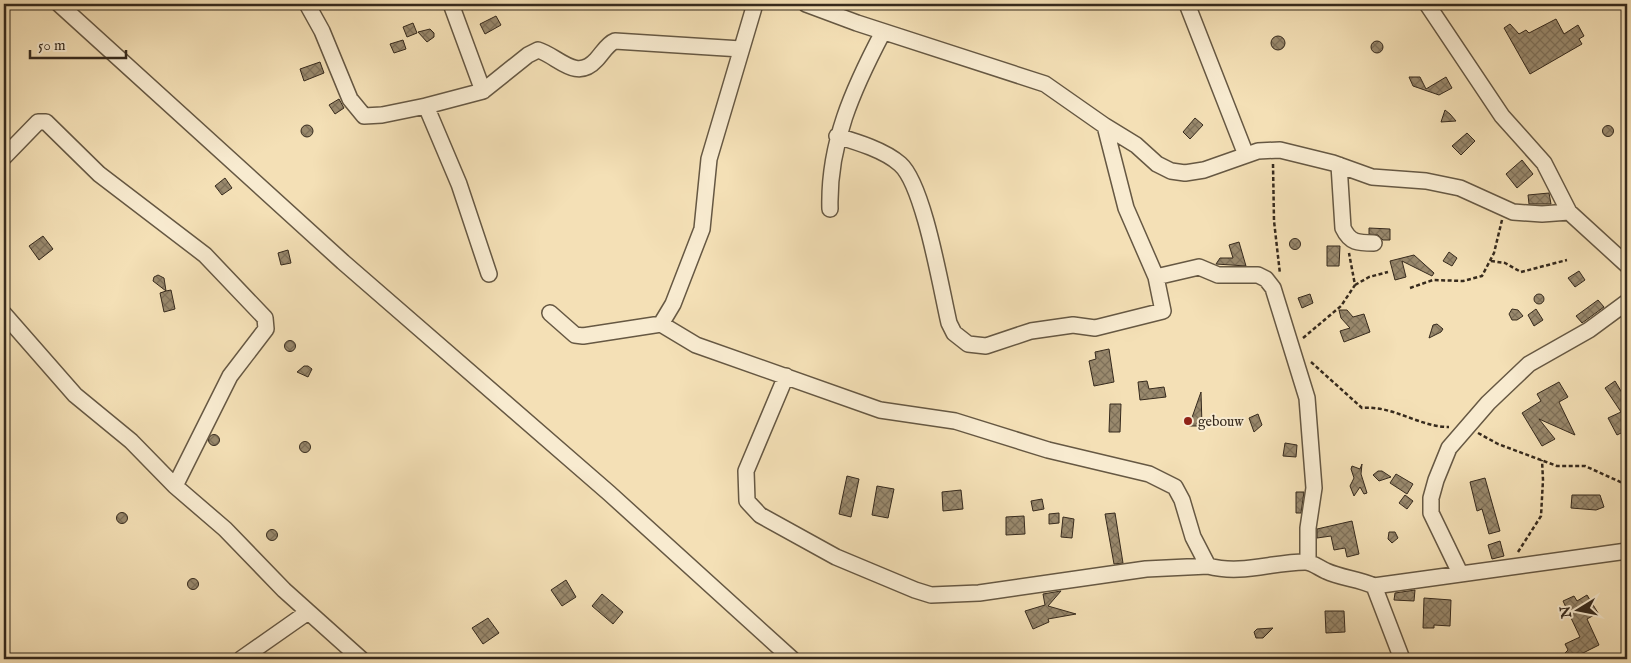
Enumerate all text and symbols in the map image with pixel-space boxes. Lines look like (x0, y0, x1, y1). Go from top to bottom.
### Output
scale bar (30, 28, 126, 60)
text: 50 m (38, 36, 66, 55)
place label: gebouw (1198, 413, 1244, 431)
marker: gebouw (1182, 415, 1194, 427)
north arrow (1554, 586, 1604, 636)
text: N (1556, 605, 1576, 621)

